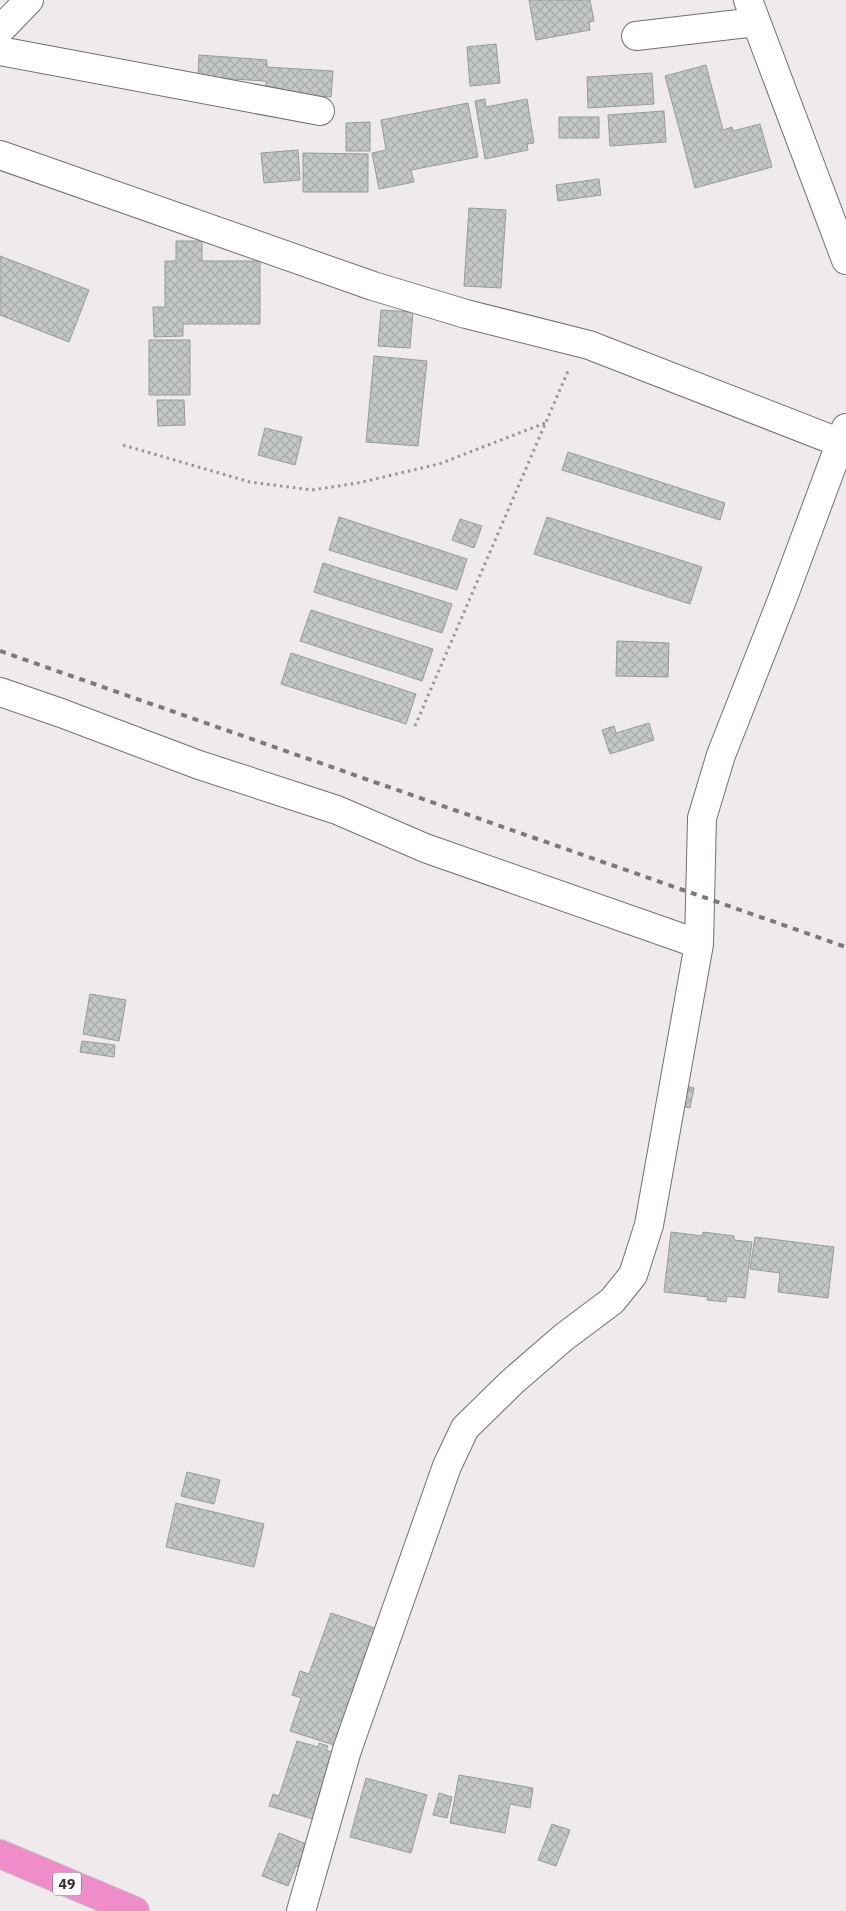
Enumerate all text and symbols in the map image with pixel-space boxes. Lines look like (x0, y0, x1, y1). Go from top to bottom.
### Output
road number: 49 (53, 1872, 81, 1896)

